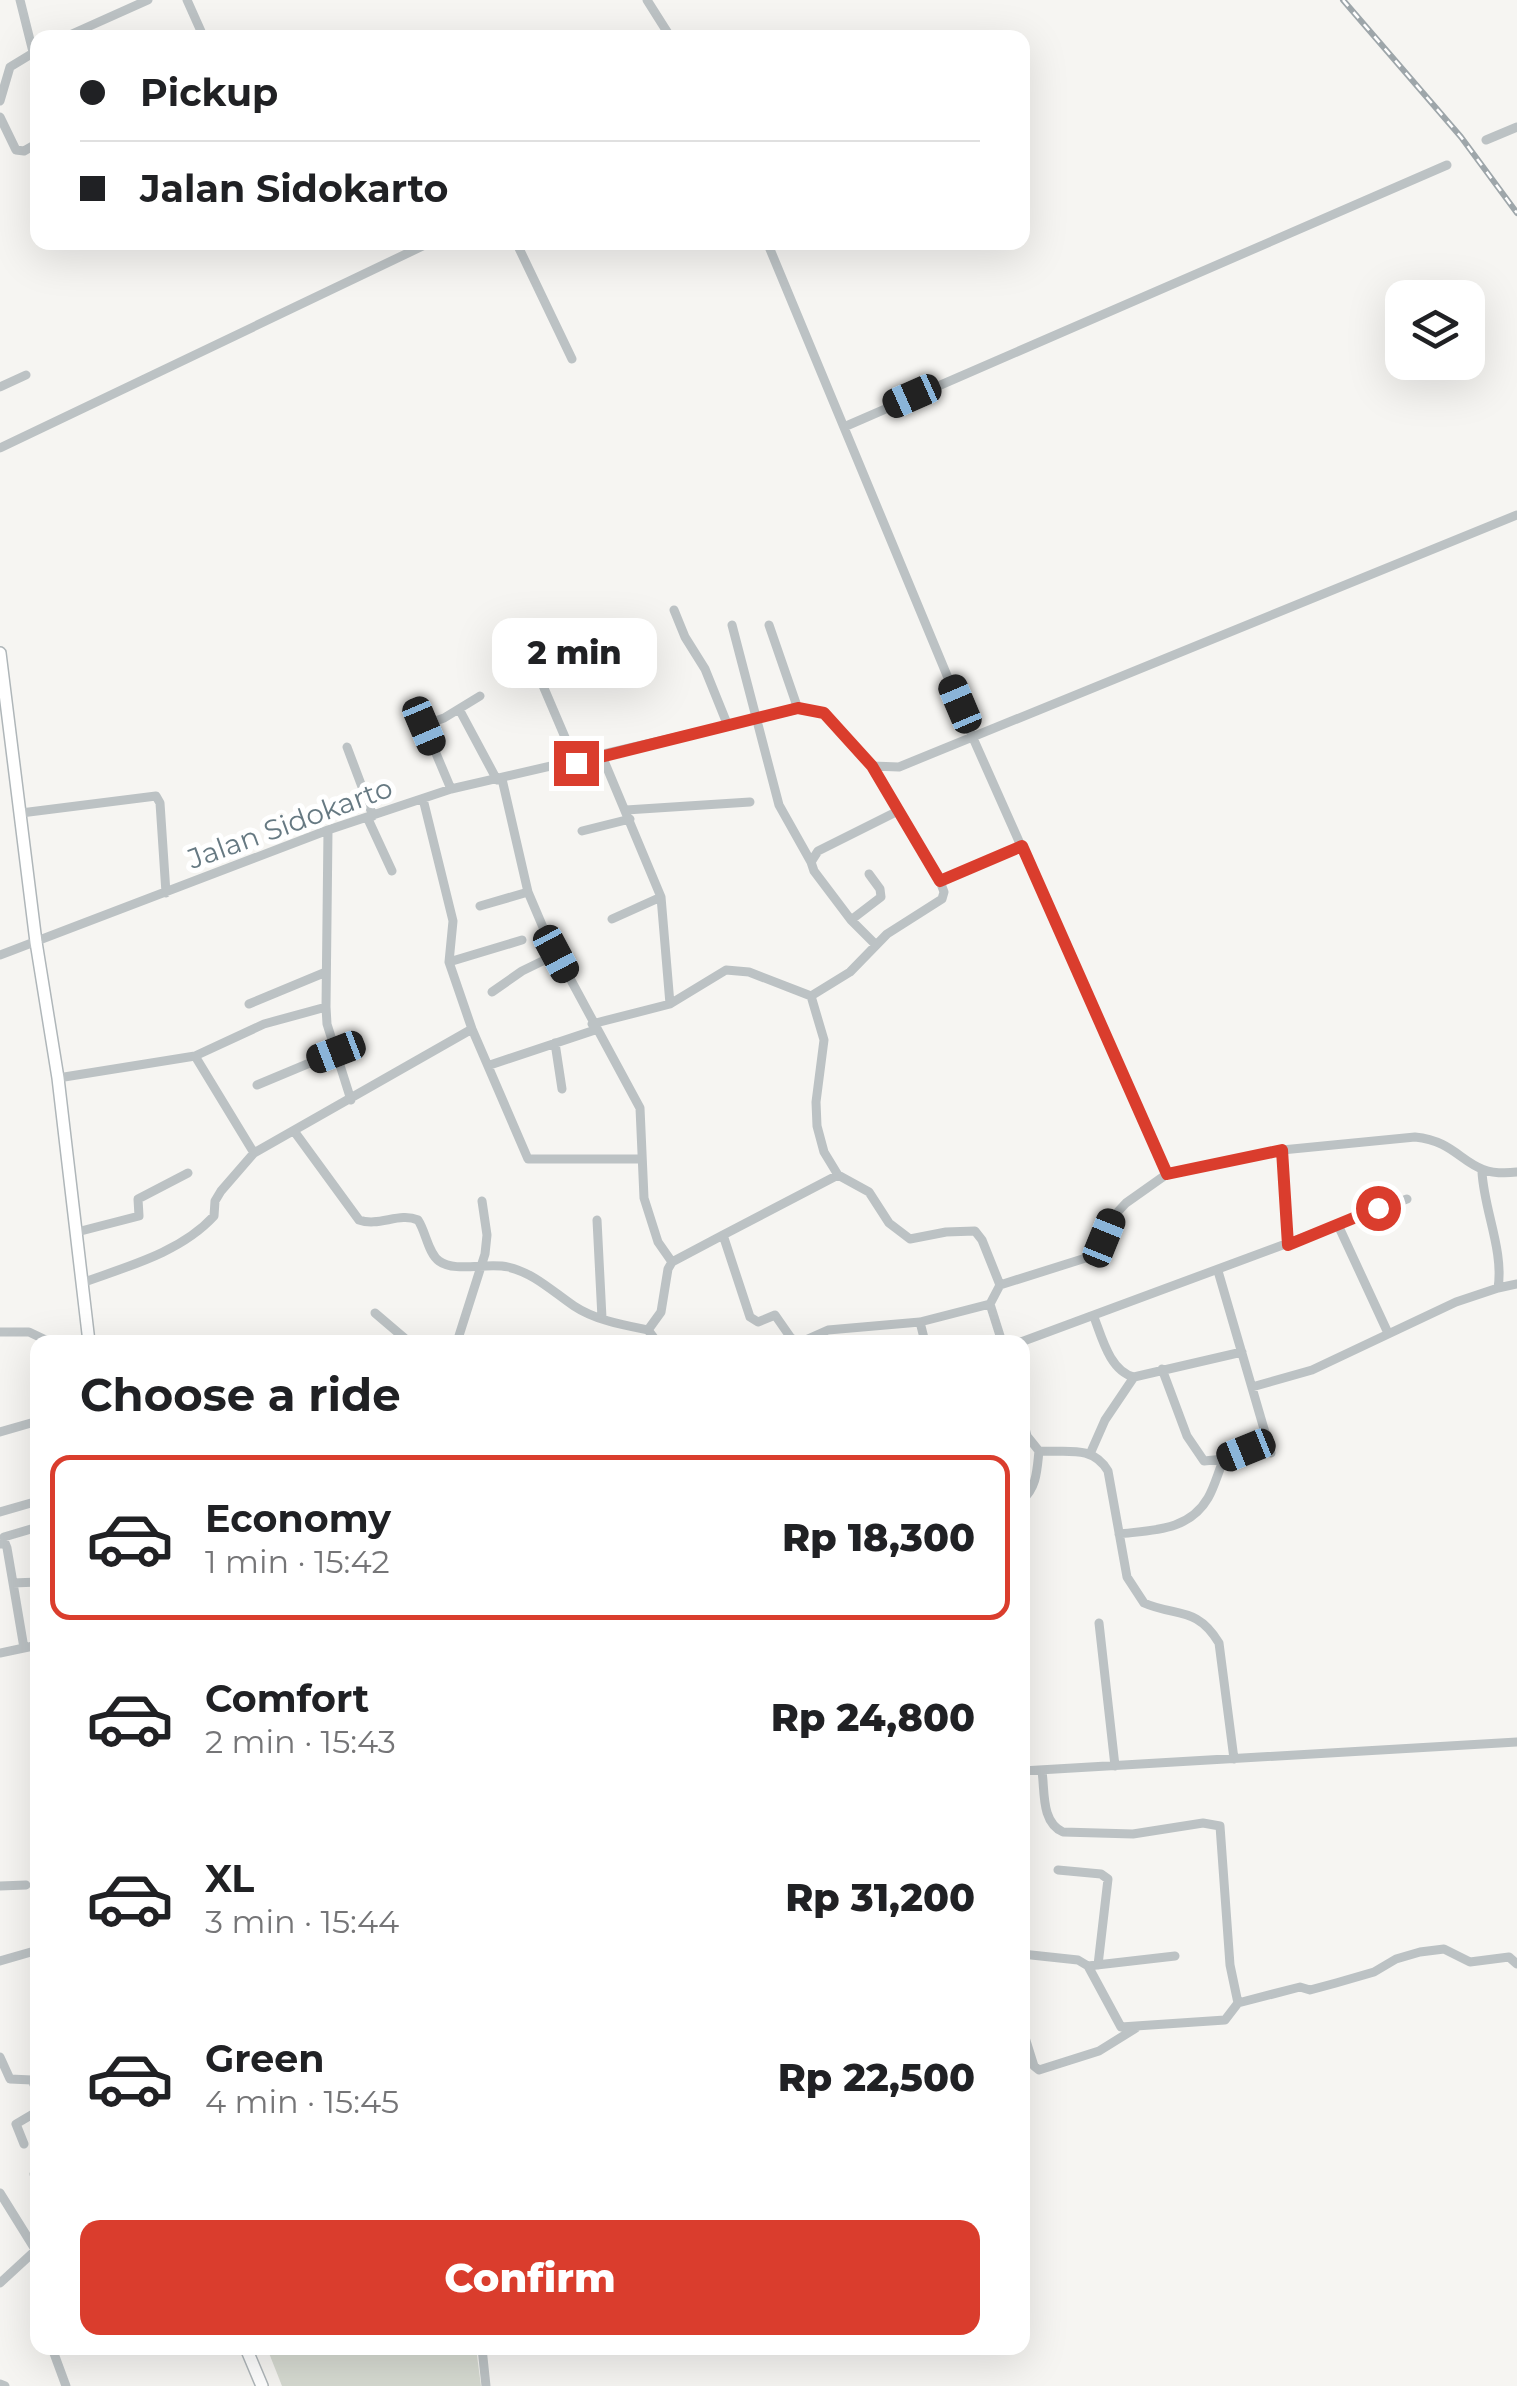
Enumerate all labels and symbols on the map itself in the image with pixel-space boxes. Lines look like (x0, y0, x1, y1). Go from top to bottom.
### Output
car (878, 370, 946, 422)
callout: 2 min (494, 618, 658, 688)
car (934, 671, 986, 737)
car (398, 693, 450, 759)
route end (554, 741, 599, 786)
street label: Jalan Sidokarto (182, 770, 397, 876)
car (529, 920, 583, 988)
car (303, 1027, 369, 1077)
route start (1356, 1186, 1401, 1231)
car (1079, 1205, 1129, 1271)
car (1213, 1425, 1279, 1475)

